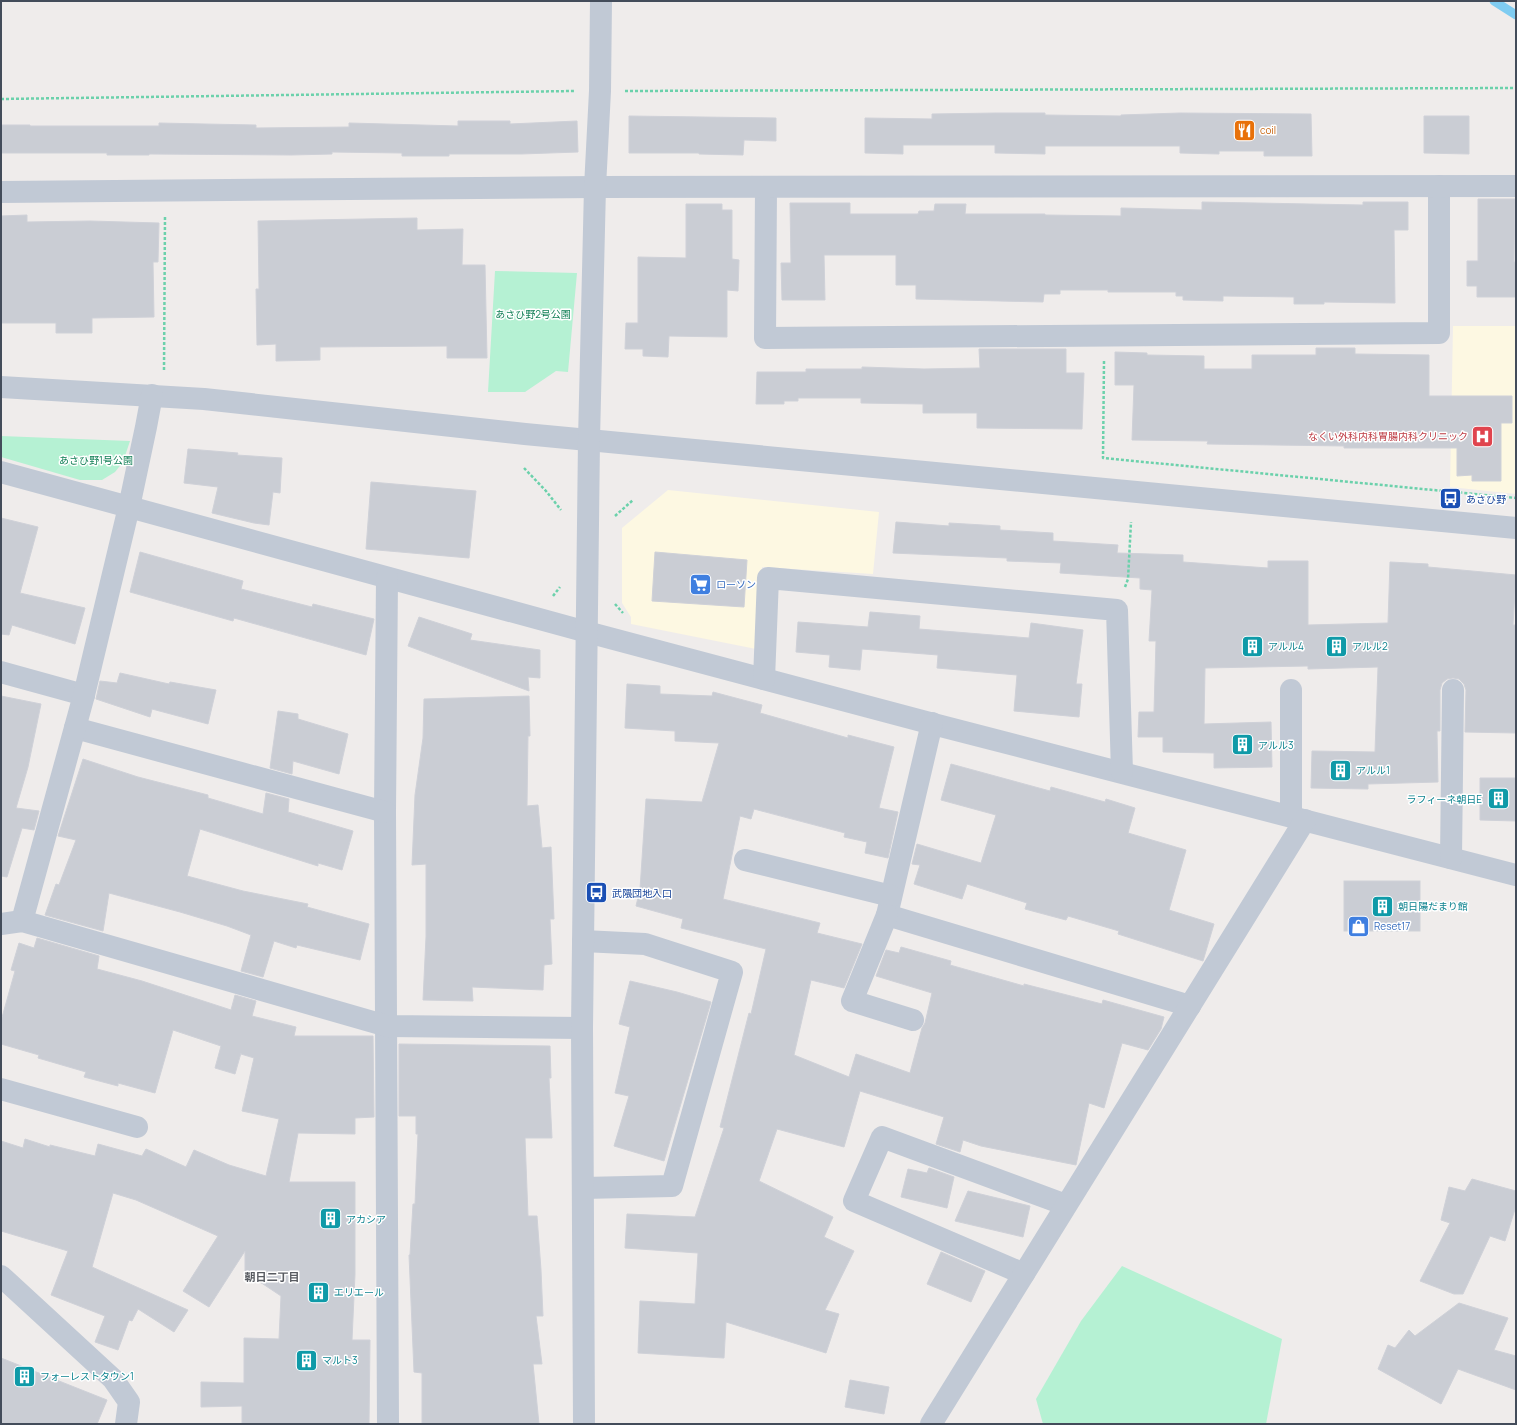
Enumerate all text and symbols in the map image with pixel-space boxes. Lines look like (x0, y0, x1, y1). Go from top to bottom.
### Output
restaurant icon: coil (1232, 117, 1258, 143)
place label: coil (1260, 123, 1276, 137)
park label: あさひ野2号公園 (495, 307, 571, 321)
hospital icon: なくい外科内科胃腸内科クリニック (1470, 423, 1496, 449)
place label: なくい外科内科胃腸内科クリニック (1308, 429, 1468, 443)
park label: あさひ野1号公園 (59, 453, 133, 467)
bus stop icon: あさひ野 (1438, 486, 1464, 512)
place label: あさひ野 (1466, 492, 1506, 506)
supermarket icon: ローソン (688, 571, 714, 597)
place label: ローソン (716, 577, 756, 591)
building icon: アルル4 (1240, 633, 1266, 659)
building icon: アルル2 (1323, 633, 1349, 659)
place label: アルル4 (1268, 639, 1304, 653)
place label: アルル2 (1352, 639, 1388, 653)
building icon: アルル3 (1229, 732, 1255, 758)
place label: アルル3 (1258, 738, 1293, 752)
building icon: アルル1 (1327, 757, 1353, 783)
place label: アルル1 (1356, 763, 1390, 777)
building icon: ラフィーネ朝日E (1485, 786, 1511, 812)
place label: ラフィーネ朝日E (1406, 792, 1482, 806)
bus stop icon: 武隈団地入口 (584, 880, 610, 906)
place label: 武隈団地入口 (612, 886, 672, 900)
building icon: 朝日陽だまり館 (1369, 893, 1395, 919)
place label: 朝日陽だまり館 (1398, 899, 1468, 913)
shop icon: Reset17 (1346, 913, 1372, 939)
place label: Reset17 (1374, 919, 1410, 933)
building icon: アカシア (317, 1206, 343, 1232)
place label: アカシア (346, 1212, 386, 1226)
district label: 朝日二丁目 (245, 1269, 300, 1284)
building icon: エリエール (305, 1279, 331, 1305)
place label: エリエール (334, 1285, 384, 1299)
building icon: マルト3 (294, 1347, 320, 1373)
place label: マルト3 (322, 1353, 358, 1367)
building icon: フォーレストタウン1 (11, 1363, 37, 1389)
place label: フォーレストタウン1 (40, 1369, 134, 1383)

